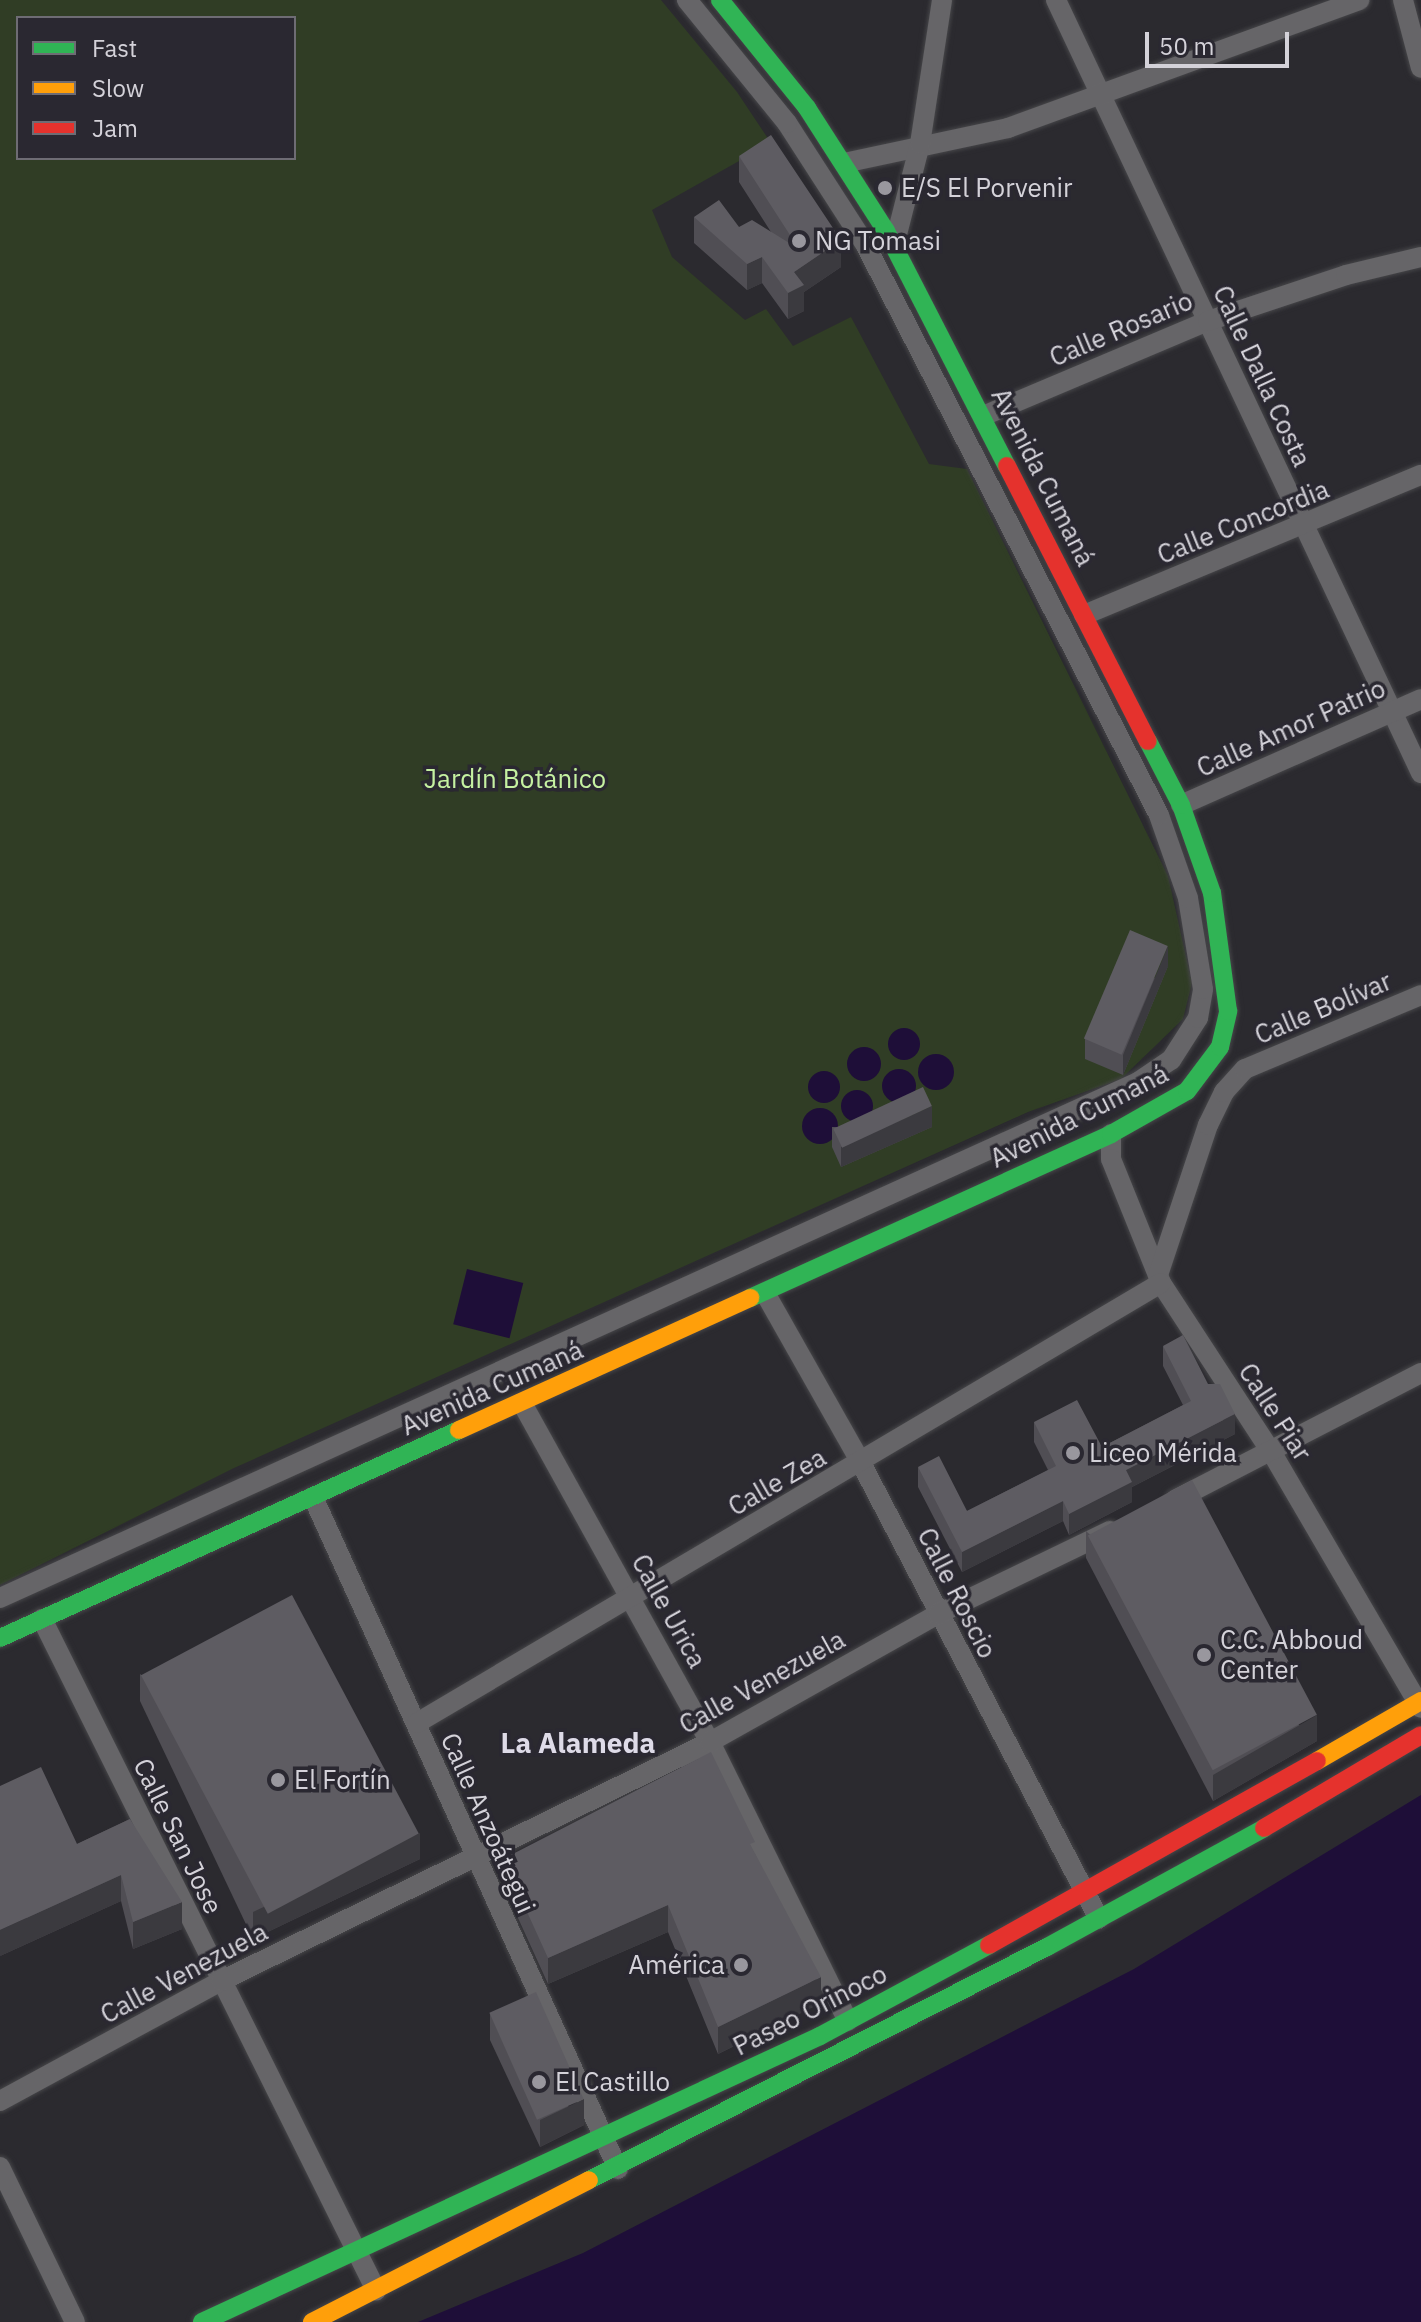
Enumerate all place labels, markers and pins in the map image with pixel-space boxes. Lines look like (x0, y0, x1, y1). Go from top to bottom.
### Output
place label: E/S El Porvenir (901, 172, 1073, 204)
marker: E/S El Porvenir (876, 179, 894, 197)
place label: NG Tomasi (815, 225, 941, 257)
marker: NG Tomasi (790, 232, 808, 250)
place label: Liceo Mérida (1089, 1437, 1237, 1469)
marker: Liceo Mérida (1064, 1444, 1082, 1462)
place label: C.C. Abboud Center (1220, 1624, 1363, 1686)
marker: C.C. Abboud Center (1195, 1646, 1213, 1664)
place label: El Fortín (294, 1764, 391, 1796)
marker: El Fortín (269, 1771, 287, 1789)
place label: América (628, 1949, 725, 1981)
marker: América (732, 1956, 750, 1974)
place label: El Castillo (555, 2066, 670, 2098)
marker: El Castillo (530, 2073, 548, 2091)

